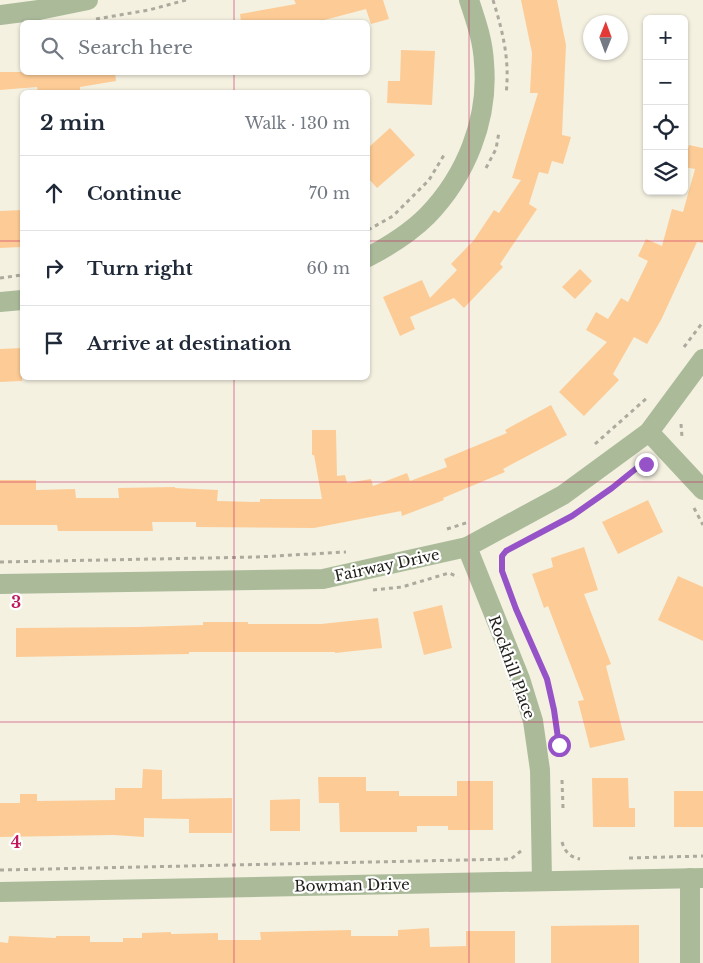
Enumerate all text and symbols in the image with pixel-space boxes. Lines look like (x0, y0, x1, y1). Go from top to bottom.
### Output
north arrow (583, 15, 628, 60)
map controls (643, 15, 688, 195)
button: + (643, 15, 688, 60)
search box (20, 20, 370, 75)
icon: search (38, 34, 66, 62)
text: Search here (78, 36, 193, 59)
button: − (643, 60, 688, 105)
button: locate (643, 105, 688, 150)
text: 2 min (40, 110, 105, 136)
text: Walk · 130 m (245, 113, 350, 133)
button: layers (643, 150, 688, 195)
icon: ahead (40, 179, 68, 207)
text: Continue (87, 182, 182, 205)
text: 70 m (309, 183, 350, 203)
icon: right (40, 254, 68, 282)
text: Turn right (87, 257, 193, 280)
text: 60 m (307, 258, 350, 278)
icon: arrive (40, 329, 68, 357)
text: Arrive at destination (87, 332, 291, 355)
route end (635, 453, 658, 476)
street label: Fairway Drive (333, 545, 441, 585)
text: 3 (11, 592, 21, 612)
street label: Rockhill Place (485, 613, 539, 721)
route start (548, 734, 571, 757)
text: 4 (11, 832, 21, 852)
street label: Bowman Drive (294, 874, 410, 896)

